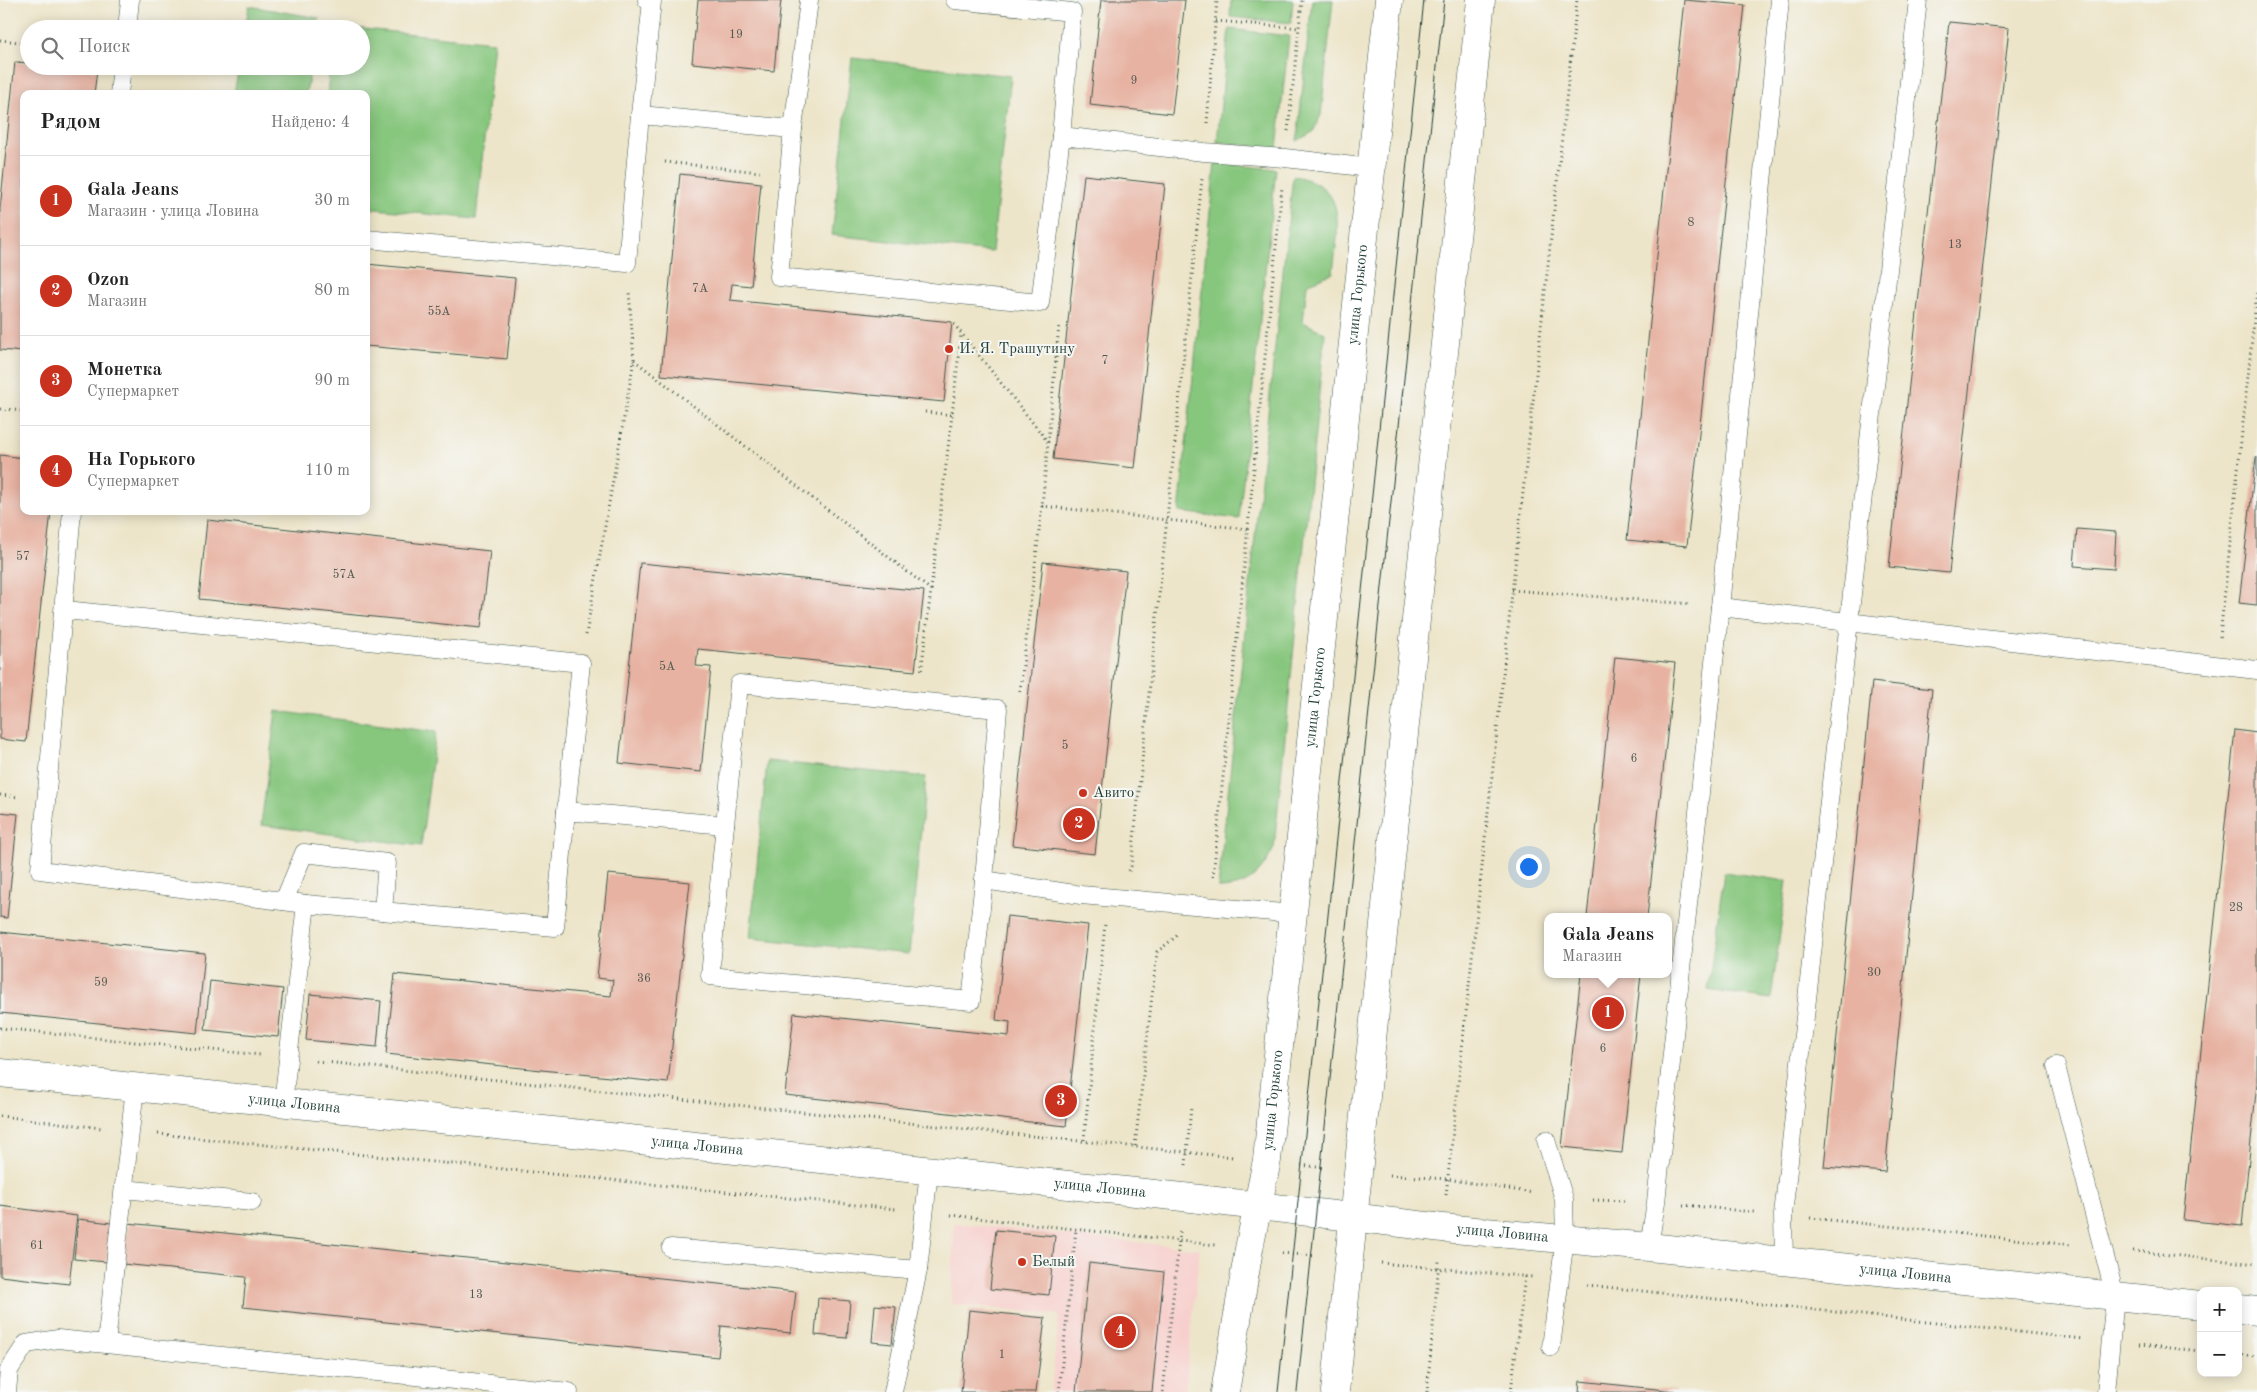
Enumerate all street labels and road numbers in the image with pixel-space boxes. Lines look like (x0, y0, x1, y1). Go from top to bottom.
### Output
street label: улица Горького (1345, 244, 1371, 346)
street label: улица Горького (1303, 646, 1328, 748)
street label: улица Горького (1261, 1049, 1286, 1151)
street label: улица Ловина (248, 1092, 342, 1116)
street label: улица Ловина (650, 1134, 745, 1158)
street label: улица Ловина (1053, 1176, 1147, 1201)
street label: улица Ловина (1456, 1222, 1550, 1245)
street label: улица Ловина (1859, 1262, 1953, 1286)

